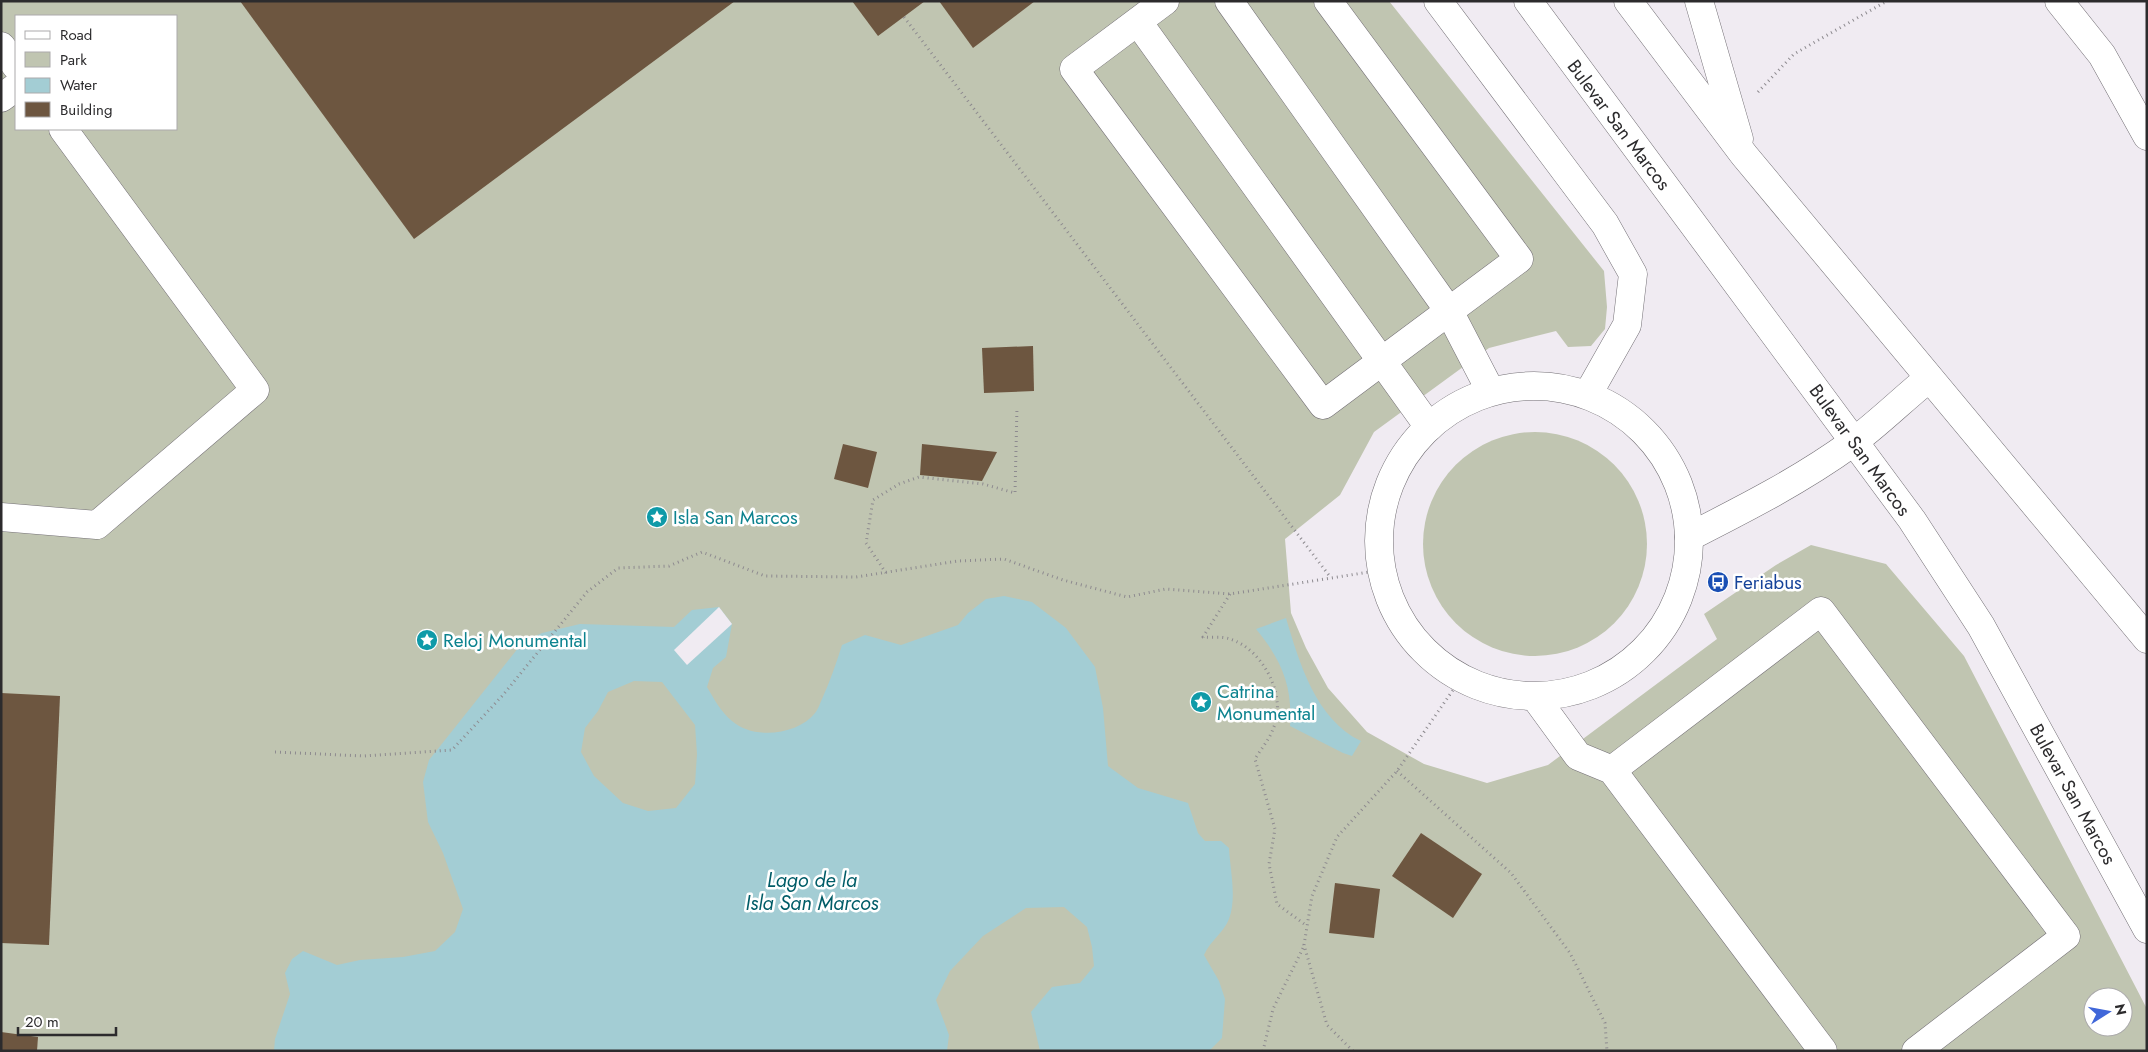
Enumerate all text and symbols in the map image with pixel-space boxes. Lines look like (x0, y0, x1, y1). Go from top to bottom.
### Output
legend (15, 15, 178, 130)
text: Road (60, 24, 92, 46)
text: Park (60, 49, 87, 71)
street label: Bulevar San Marcos (1561, 54, 1677, 196)
text: Water (60, 74, 98, 96)
text: Building (60, 99, 112, 121)
street label: Bulevar San Marcos (1803, 378, 1917, 522)
place label: Isla San Marcos (673, 504, 798, 531)
place icon: Isla San Marcos (645, 505, 669, 529)
place label: Feriabus (1734, 569, 1802, 596)
bus stop icon: Feriabus (1706, 570, 1730, 594)
place label: Reloj Monumental (443, 627, 587, 654)
place icon: Reloj Monumental (415, 628, 439, 652)
place label: Catrina Monumental (1217, 678, 1315, 727)
place icon: Catrina Monumental (1189, 690, 1213, 714)
street label: Bulevar San Marcos (2023, 719, 2123, 870)
water label: Lago de la Isla San Marcos (746, 866, 879, 918)
north arrow (2083, 987, 2133, 1037)
text: N (2110, 1002, 2132, 1017)
scale bar (18, 1004, 115, 1036)
text: 20 m (25, 1011, 59, 1033)

